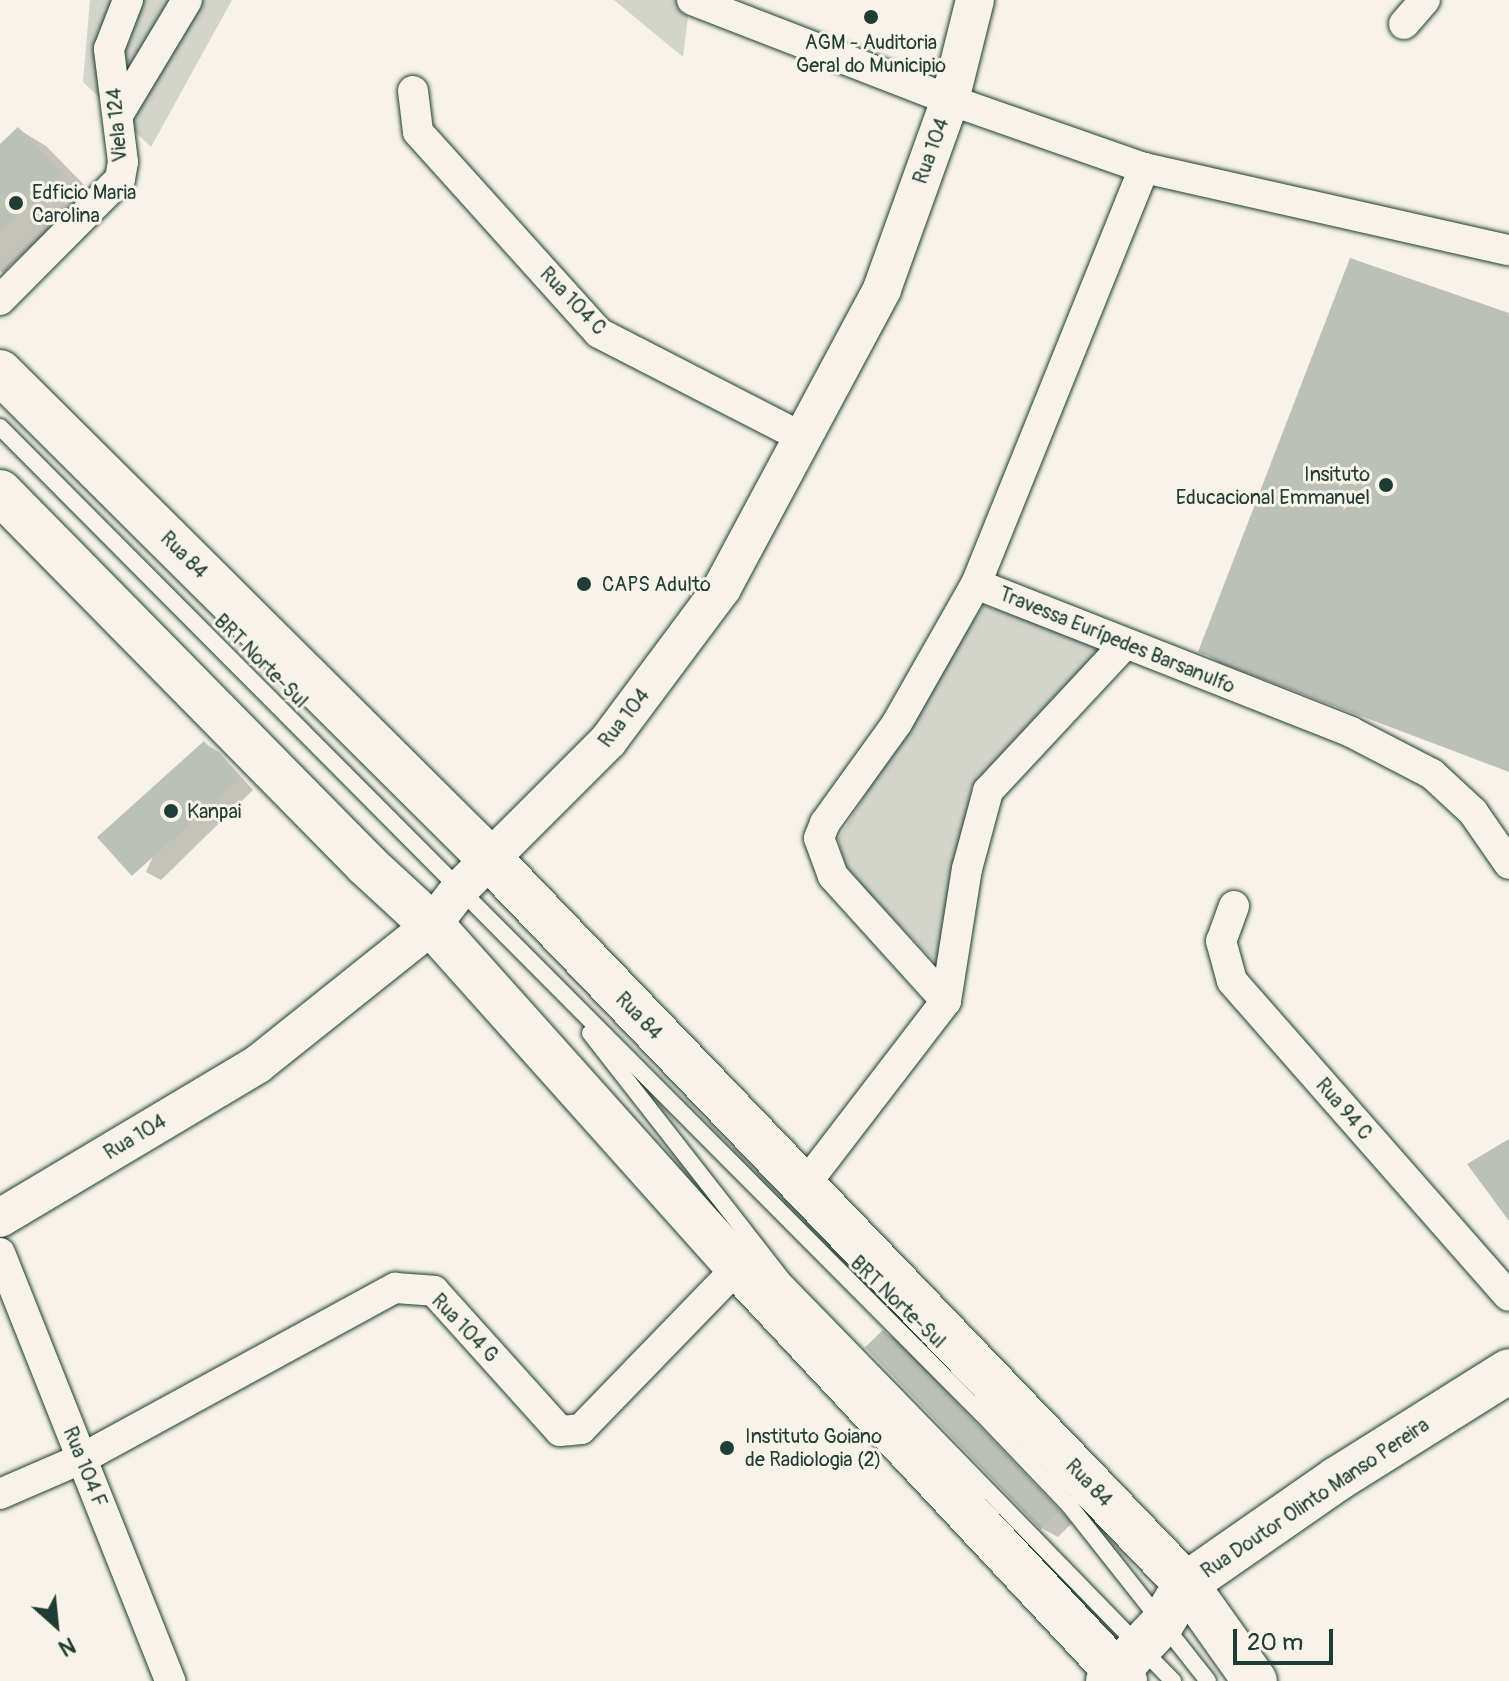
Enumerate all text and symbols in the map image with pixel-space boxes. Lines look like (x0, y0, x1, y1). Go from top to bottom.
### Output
marker: AGM - Auditoria Geral do Municipio (862, 8, 880, 26)
place label: AGM - Auditoria Geral do Municipio (796, 30, 946, 77)
street label: Viela 124 (102, 87, 132, 163)
street label: Rua 104 (908, 115, 954, 187)
place label: Edficio Maria Carolina (32, 180, 136, 227)
marker: Edficio Maria Carolina (7, 194, 25, 212)
street label: Rua 104 C (535, 262, 611, 340)
place label: Insituto Educacional Emmanuel (1176, 462, 1370, 509)
marker: Insituto Educacional Emmanuel (1377, 476, 1395, 494)
street label: Rua 84 (155, 526, 213, 584)
place label: CAPS Adulto (602, 572, 711, 596)
marker: CAPS Adulto (573, 573, 595, 595)
street label: Travessa Eurípedes Barsanulfo (996, 582, 1238, 698)
street label: BRT Norte-Sul (209, 609, 313, 713)
street label: Rua 104 (594, 684, 654, 752)
place label: Kanpai (187, 799, 241, 823)
marker: Kanpai (162, 802, 180, 820)
street label: Rua 84 (611, 987, 667, 1045)
street label: Rua 94 C (1311, 1073, 1377, 1145)
street label: Rua 104 (100, 1109, 170, 1165)
street label: BRT Norte-Sul (846, 1251, 950, 1353)
street label: Rua 104 G (427, 1289, 503, 1367)
street label: Rua Doutor Olinto Manso Pereira (1197, 1413, 1433, 1583)
street label: Rua 104 F (58, 1423, 112, 1511)
place label: Instituto Goiano de Radiologia (2) (745, 1424, 882, 1471)
marker: Instituto Goiano de Radiologia (2) (716, 1437, 738, 1459)
street label: Rua 84 (1061, 1454, 1117, 1512)
north arrow (16, 1585, 96, 1665)
scale bar (1237, 1613, 1337, 1663)
text: 20 m (1247, 1628, 1303, 1657)
text: N (54, 1631, 80, 1662)

